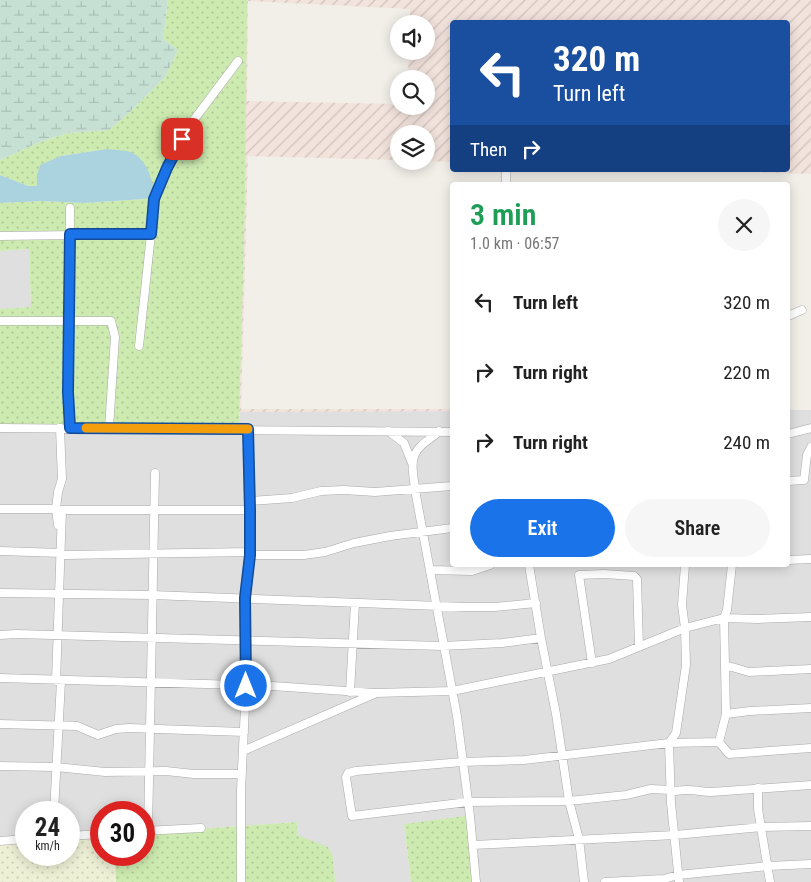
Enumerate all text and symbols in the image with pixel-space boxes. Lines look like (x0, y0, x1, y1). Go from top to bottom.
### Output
map controls (390, 15, 435, 170)
button: sound (390, 15, 435, 60)
text: 320 m (553, 39, 640, 80)
icon: left (470, 40, 535, 105)
button: search (390, 70, 435, 115)
text: Turn left (553, 81, 625, 106)
pin (161, 118, 203, 160)
icon: arrive (168, 125, 196, 153)
button: layers (390, 125, 435, 170)
icon: right (517, 135, 545, 163)
text: Then (470, 138, 507, 161)
text: 3 min (470, 197, 536, 232)
button: close (718, 199, 770, 251)
text: 1.0 km · 06:57 (470, 234, 560, 253)
icon: left (470, 288, 498, 316)
text: Turn left (513, 291, 578, 314)
text: 320 m (723, 291, 770, 314)
icon: right (470, 358, 498, 386)
text: Turn right (513, 361, 588, 384)
text: 220 m (723, 361, 770, 384)
icon: right (470, 428, 498, 456)
text: Turn right (513, 431, 588, 454)
text: 240 m (723, 431, 770, 454)
button: Exit (470, 499, 615, 557)
button: Share (625, 499, 770, 557)
position arrow (219, 659, 271, 711)
speed limit sign: 30 (90, 801, 155, 866)
text: 24 (35, 813, 60, 842)
text: km/h (35, 839, 60, 853)

